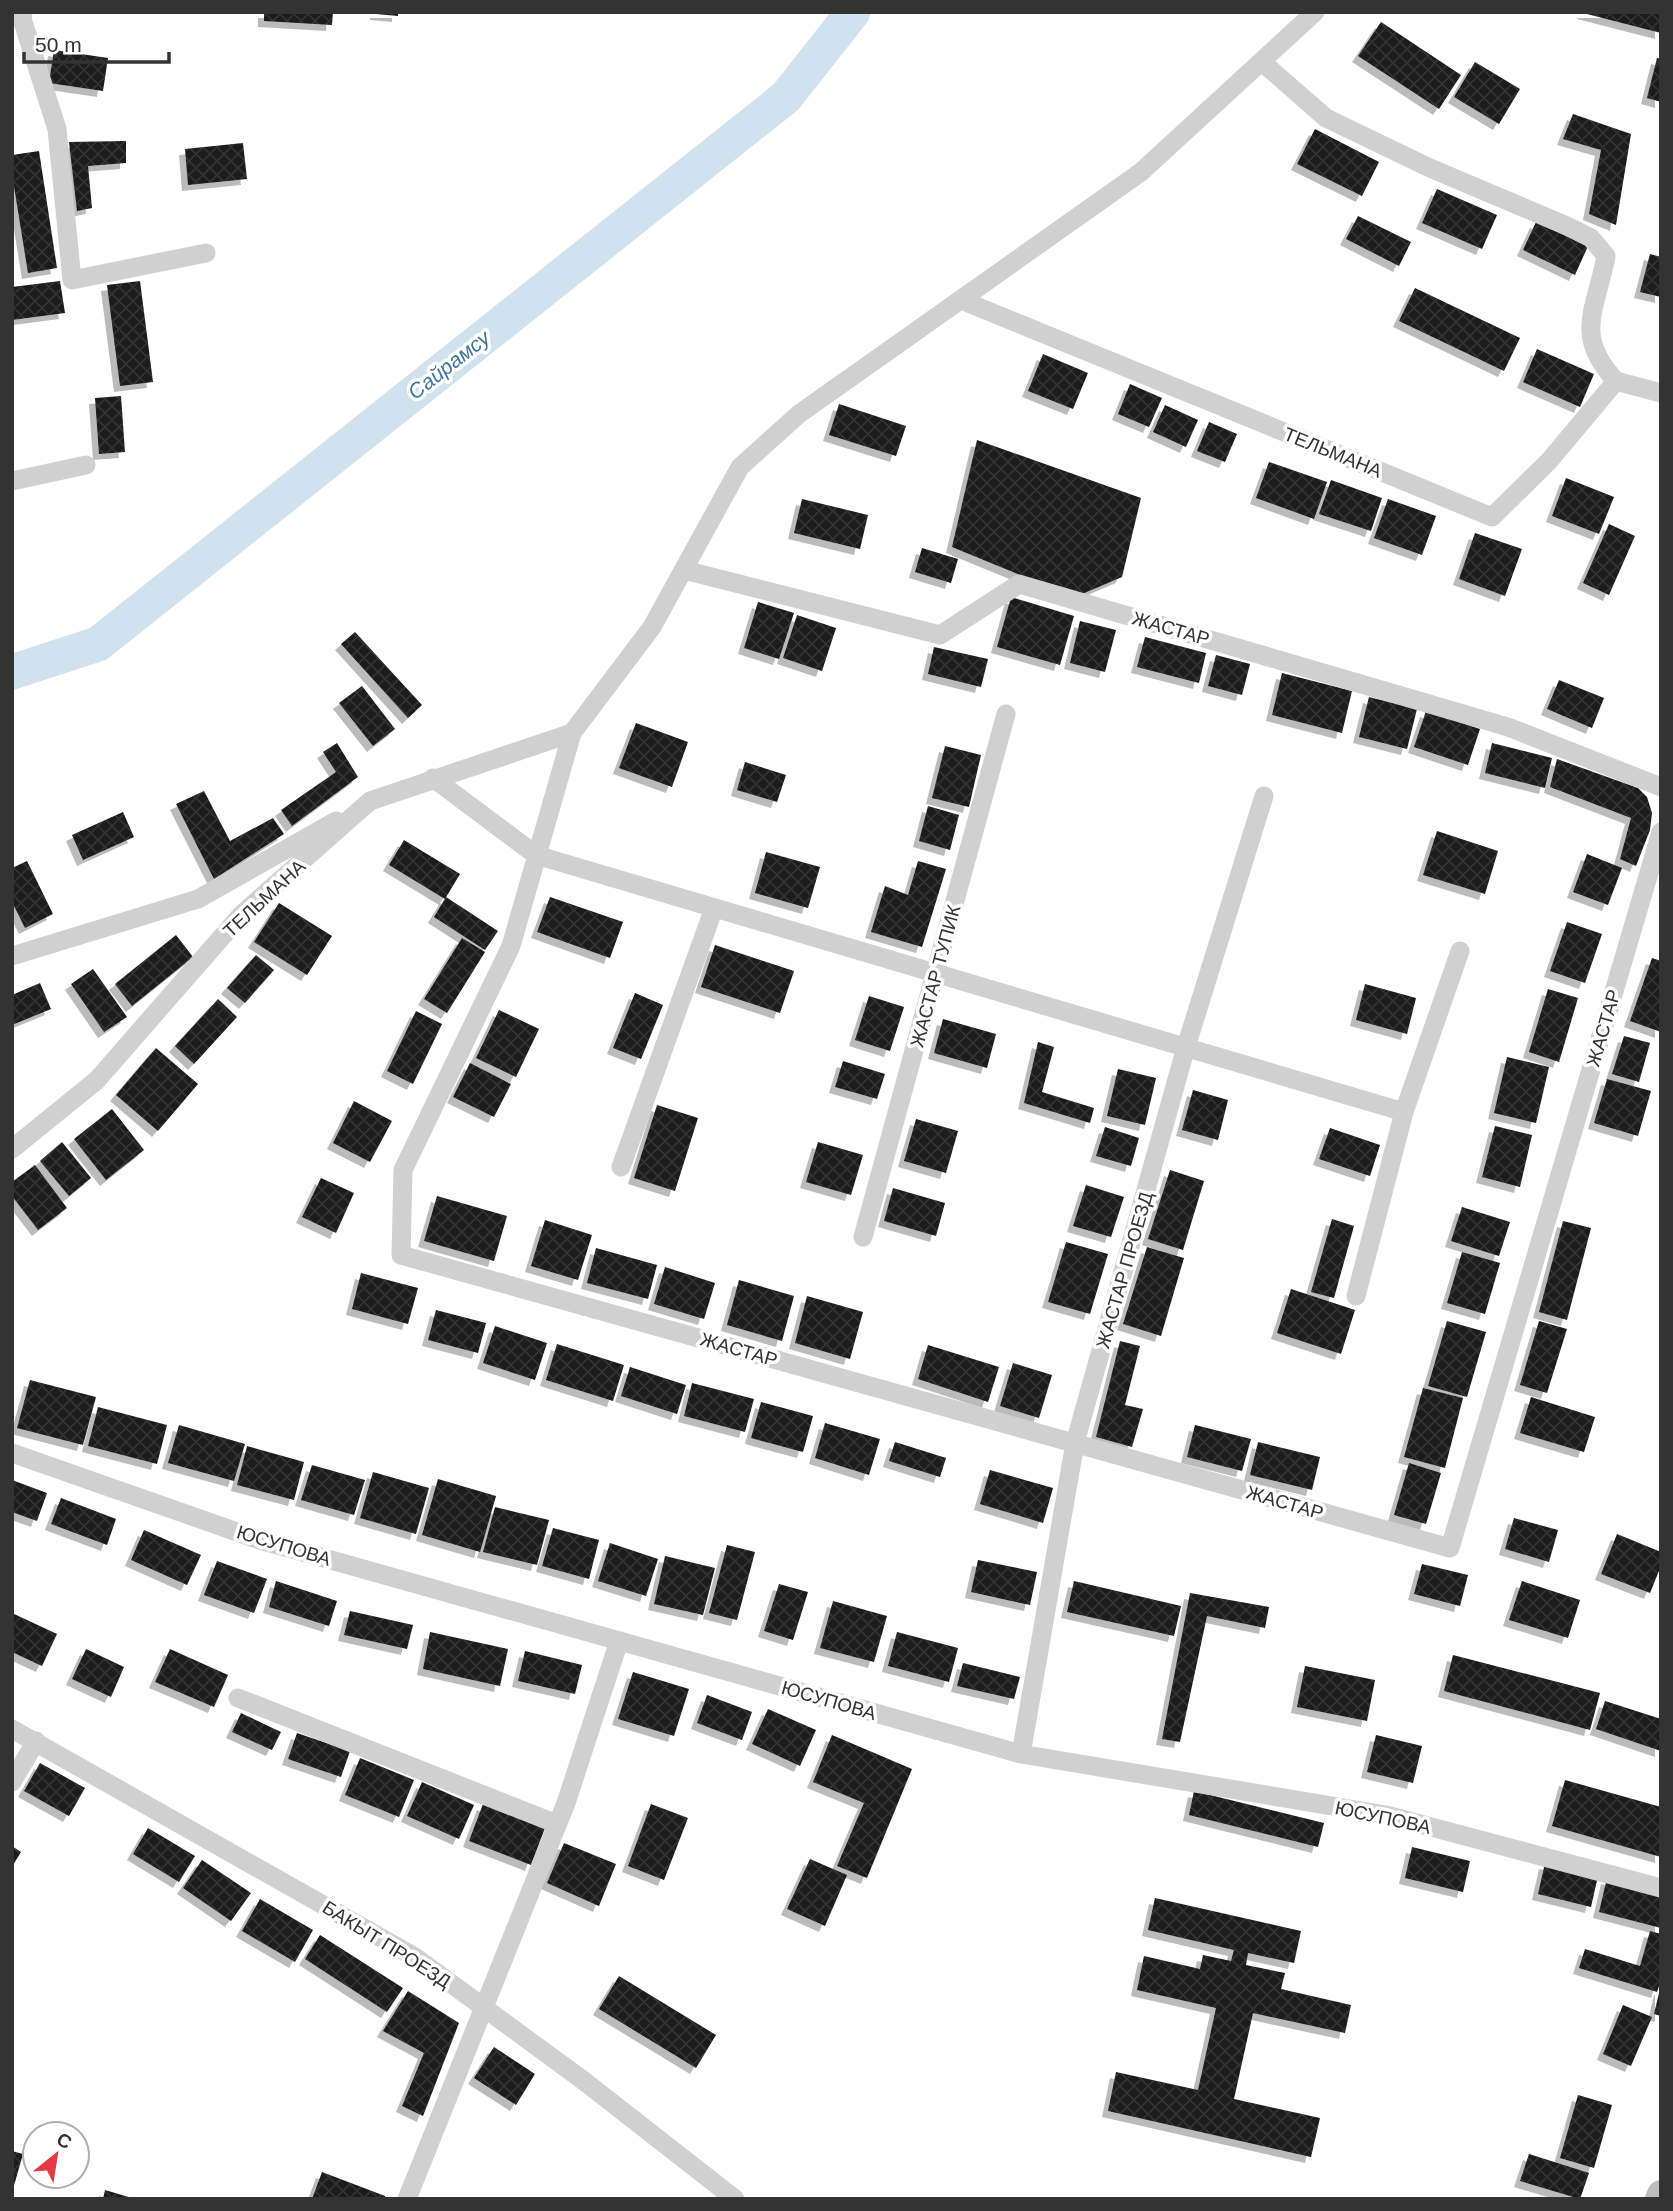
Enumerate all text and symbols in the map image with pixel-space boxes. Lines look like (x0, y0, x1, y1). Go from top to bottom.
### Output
scale bar (24, 21, 170, 65)
text: 50 m (35, 33, 82, 56)
water label: Сайрамсу (403, 325, 495, 404)
street label: ТЕЛЬМАНА (1281, 423, 1385, 482)
street label: ЖАСТАР (1130, 607, 1212, 649)
street label: ТЕЛЬМАНА (219, 855, 310, 941)
street label: ЖАСТАР ТУПИК (906, 903, 965, 1050)
street label: ЖАСТАР (1582, 987, 1624, 1069)
street label: ЖАСТАР ПРОЕЗД (1092, 1189, 1157, 1351)
street label: ЖАСТАР (698, 1328, 780, 1370)
street label: ЖАСТАР (1244, 1481, 1326, 1523)
street label: ЮСУПОВА (234, 1521, 334, 1570)
street label: ЮСУПОВА (779, 1677, 879, 1724)
street label: ЮСУПОВА (1333, 1797, 1433, 1838)
street label: БАКЫТ ПРОЕЗД (319, 1897, 455, 1992)
north arrow (21, 2120, 91, 2190)
text: С (53, 2128, 76, 2153)

